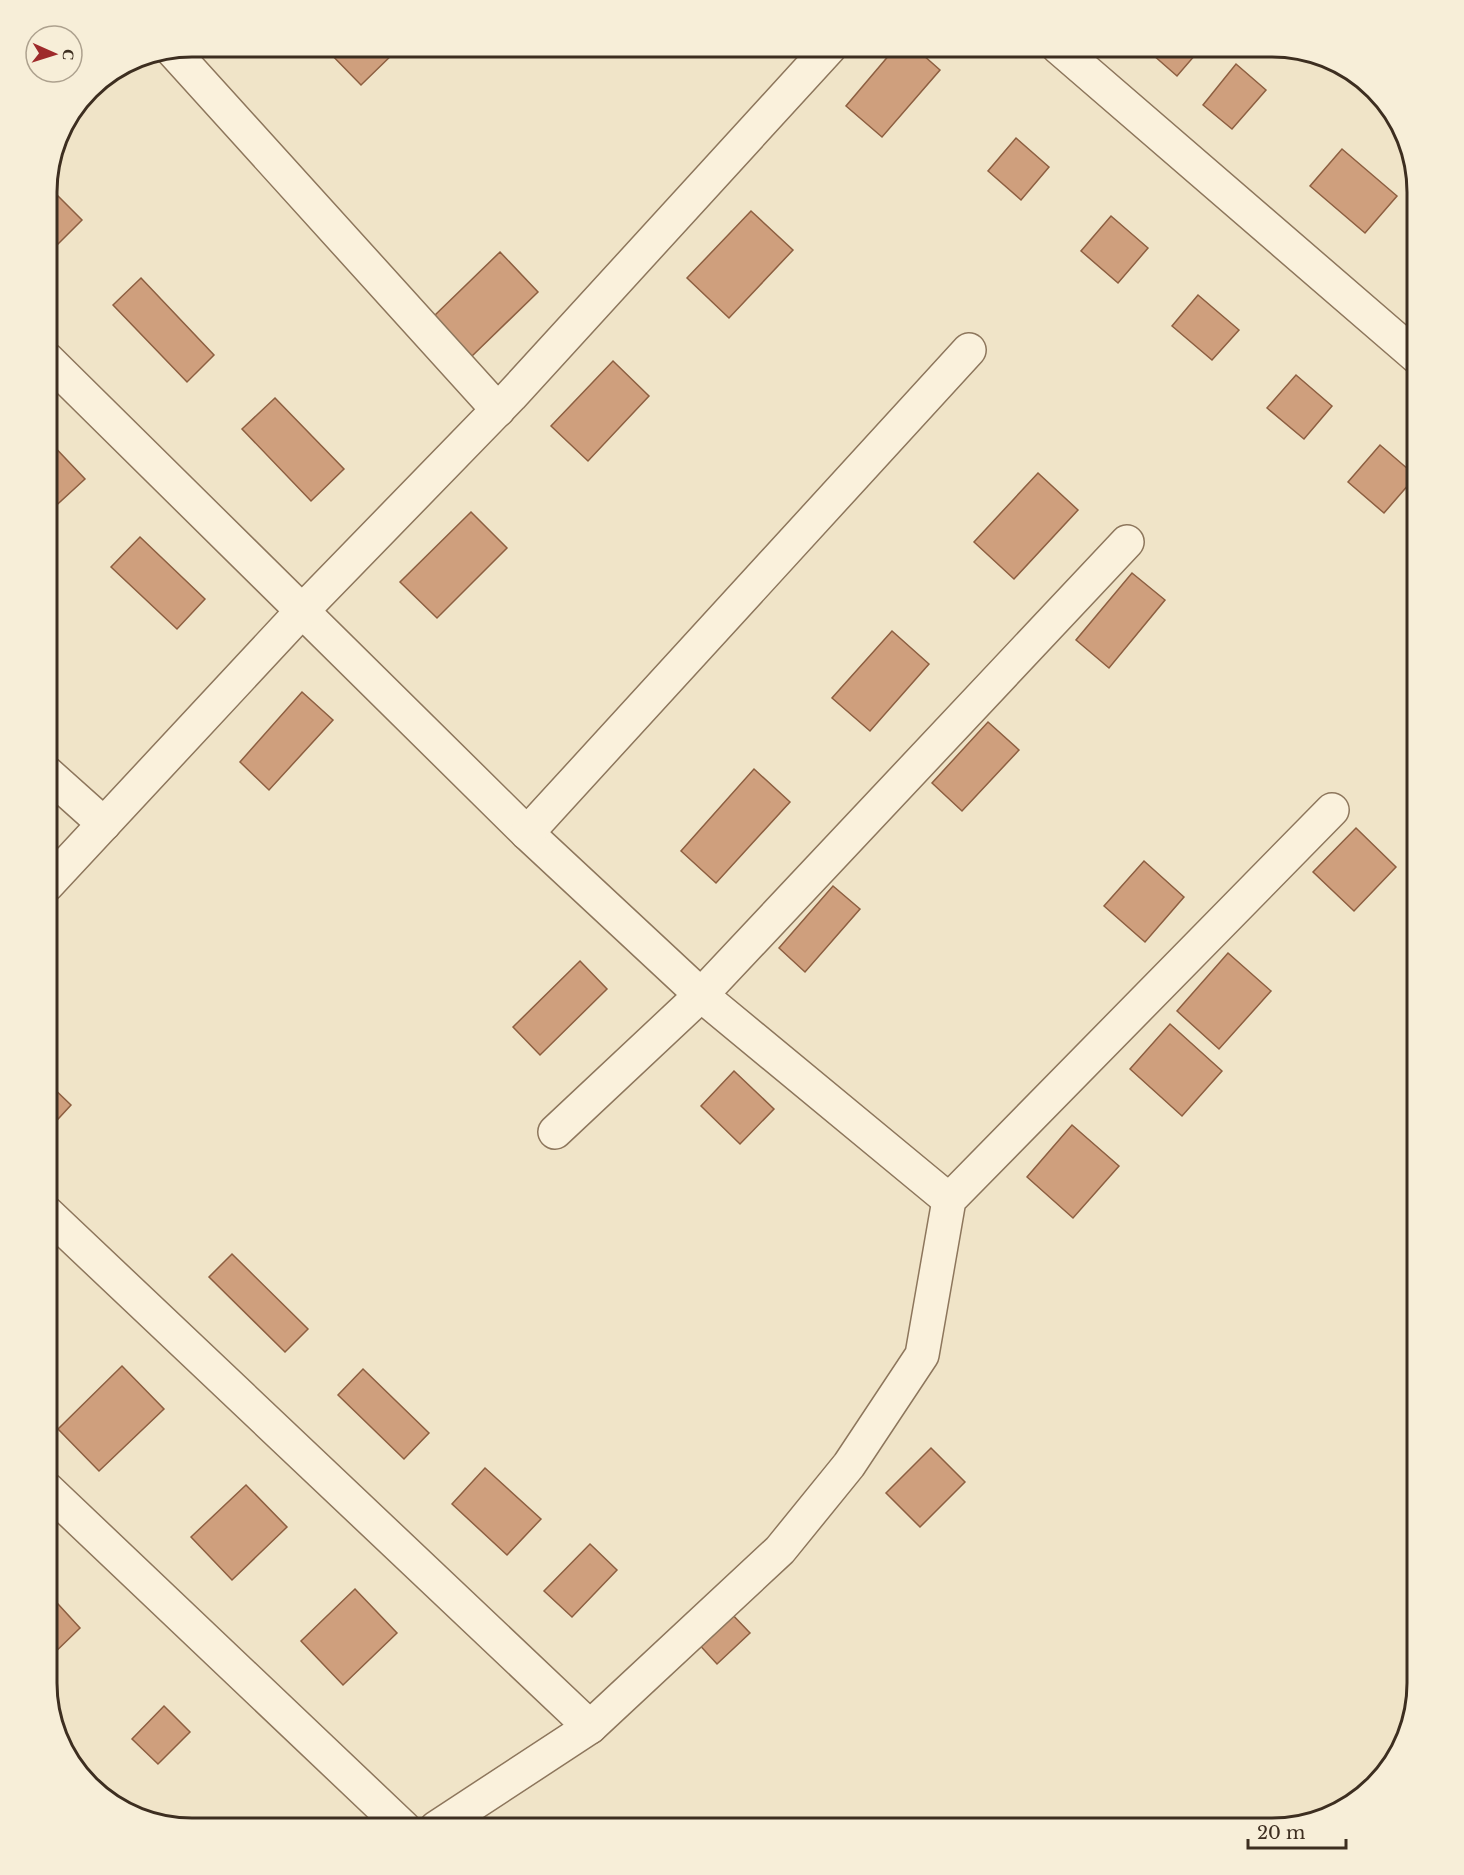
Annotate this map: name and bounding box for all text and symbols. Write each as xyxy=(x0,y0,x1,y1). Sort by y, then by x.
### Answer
north arrow xyxy=(24,24,84,84)
text: С xyxy=(59,48,79,61)
scale bar xyxy=(1248,1812,1346,1850)
text: 20 m xyxy=(1257,1822,1305,1844)

